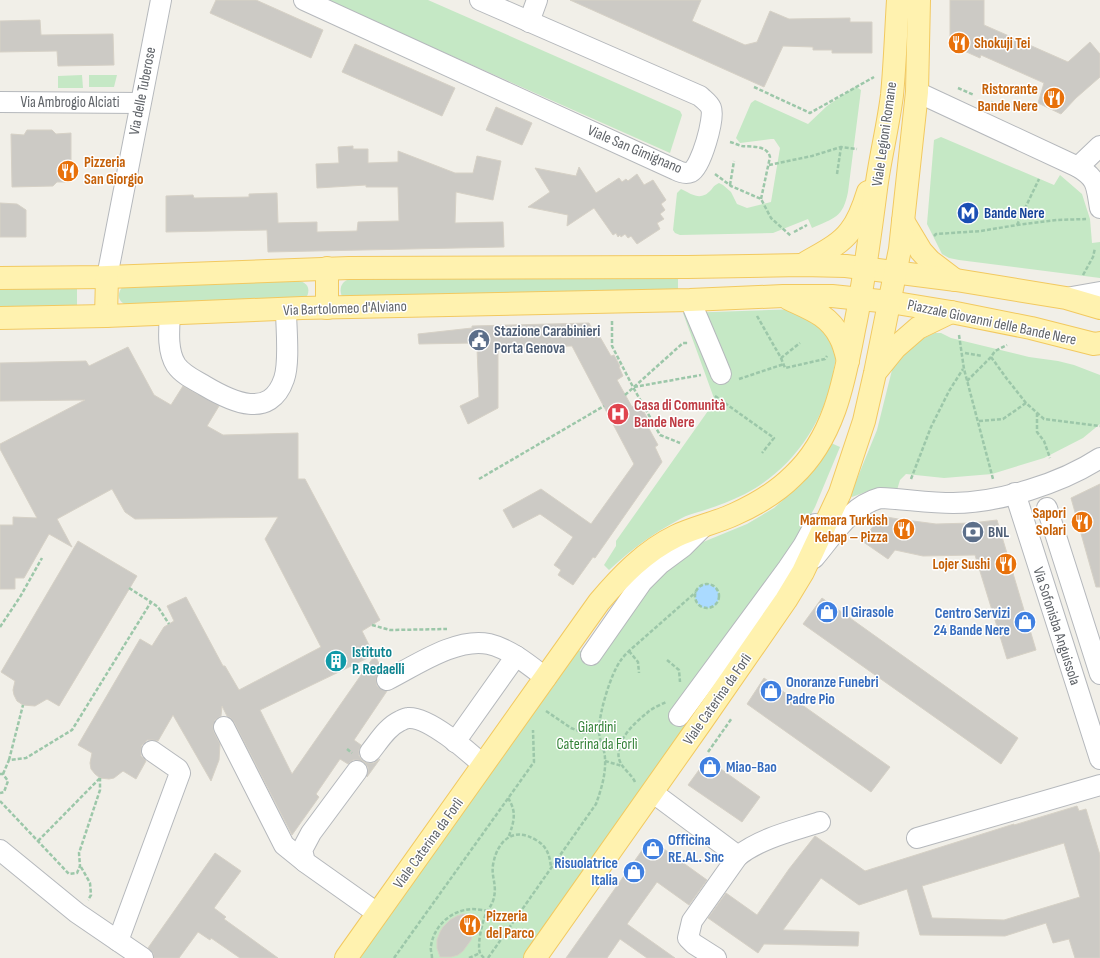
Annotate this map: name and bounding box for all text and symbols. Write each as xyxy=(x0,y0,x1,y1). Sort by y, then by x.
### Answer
restaurant icon: Shokuji Tei xyxy=(946,30,972,56)
place label: Shokuji Tei xyxy=(974,34,1030,53)
street label: Via delle Tuberose xyxy=(125,45,160,137)
place label: Ristorante Bande Nere xyxy=(977,80,1038,116)
street label: Viale Legioni Romane xyxy=(868,81,901,188)
restaurant icon: Ristorante Bande Nere xyxy=(1041,85,1067,111)
street label: Via Ambrogio Alciati xyxy=(20,93,120,112)
street label: Viale San Gimignano xyxy=(585,121,685,178)
place label: Pizzeria San Giorgio xyxy=(84,153,144,189)
restaurant icon: Pizzeria San Giorgio xyxy=(55,158,81,184)
metro station icon: Bande Nere xyxy=(955,200,981,226)
place label: Bande Nere xyxy=(984,204,1045,223)
street label: Piazzale Giovanni delle Bande Nere xyxy=(906,295,1078,350)
street label: Via Bartolomeo d'Alviano xyxy=(283,297,407,320)
place label: Stazione Carabinieri Porta Genova xyxy=(494,322,600,358)
public building icon: Stazione Carabinieri Porta Genova xyxy=(466,327,492,353)
place label: Casa di Comunità Bande Nere xyxy=(634,396,725,432)
hospital icon: Casa di Comunità Bande Nere xyxy=(605,401,631,427)
place label: Sapori Solari xyxy=(1032,504,1066,540)
restaurant icon: Sapori Solari xyxy=(1069,509,1095,535)
place label: Marmara Turkish Kebap – Pizza xyxy=(800,511,888,547)
restaurant icon: Marmara Turkish Kebap – Pizza xyxy=(891,516,917,542)
bank icon: BNL xyxy=(960,519,986,545)
place label: BNL xyxy=(988,523,1009,542)
restaurant icon: Lojer Sushi xyxy=(993,551,1019,577)
place label: Lojer Sushi xyxy=(932,555,990,574)
street label: Via Sofonisba Anguissola xyxy=(1028,565,1085,688)
shop icon: Il Girasole xyxy=(814,599,840,625)
place label: Il Girasole xyxy=(842,603,894,622)
place label: Centro Servizi 24 Bande Nere xyxy=(934,604,1010,640)
shop icon: Centro Servizi 24 Bande Nere xyxy=(1012,609,1038,635)
place label: Istituto P. Redaelli xyxy=(352,643,405,679)
building icon: Istituto P. Redaelli xyxy=(323,648,349,674)
street label: Viale Caterina da Forlì xyxy=(679,650,756,749)
place label: Onoranze Funebri Padre Pio xyxy=(786,673,878,709)
shop icon: Onoranze Funebri Padre Pio xyxy=(758,678,784,704)
park label: Giardini Caterina da Forlì xyxy=(557,718,638,754)
shop icon: Miao-Bao xyxy=(697,754,723,780)
place label: Miao-Bao xyxy=(726,758,777,777)
street label: Viale Caterina da Forlì xyxy=(389,794,468,892)
place label: Officina RE.AL. Snc xyxy=(668,831,724,867)
shop icon: Officina RE.AL. Snc xyxy=(640,836,666,862)
place label: Risuolatrice Italia xyxy=(554,854,618,890)
shop icon: Risuolatrice Italia xyxy=(621,859,647,885)
place label: Pizzeria del Parco xyxy=(486,907,534,943)
restaurant icon: Pizzeria del Parco xyxy=(457,912,483,938)

